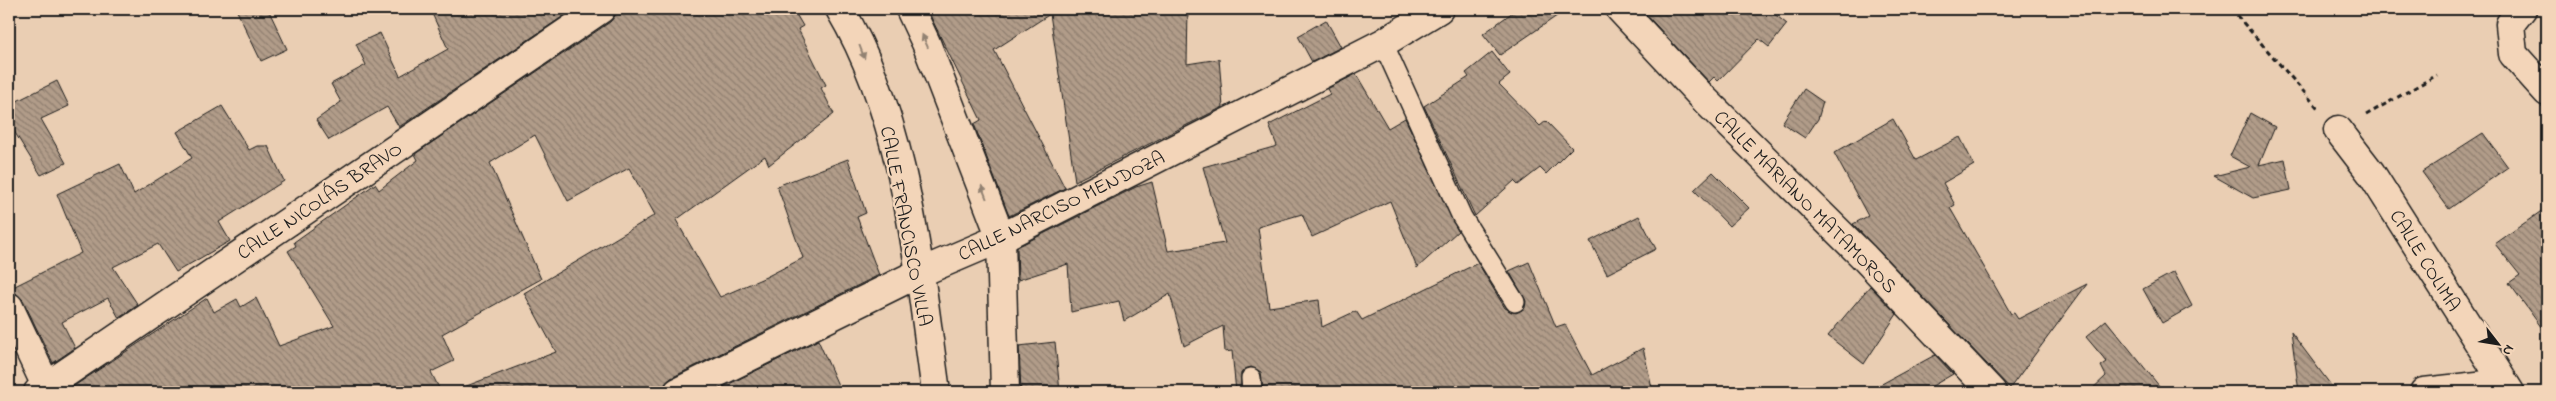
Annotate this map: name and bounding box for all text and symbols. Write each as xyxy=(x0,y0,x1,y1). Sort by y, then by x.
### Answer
one-way arrow xyxy=(920,34,928,48)
one-way arrow xyxy=(858,45,866,60)
street label: CALLE MARIANO MATAMOROS xyxy=(1706,104,1903,301)
street label: CALLE FRANCISCO VILLA xyxy=(871,124,938,329)
street label: CALLE NICOLÁS BRAVO xyxy=(232,136,409,268)
street label: CALLE NARCISO MENDOZA xyxy=(954,144,1171,270)
one-way arrow xyxy=(980,184,988,199)
street label: CALLE COLIMA xyxy=(2381,205,2467,318)
north arrow xyxy=(2474,318,2524,368)
text: N xyxy=(2496,340,2519,359)

